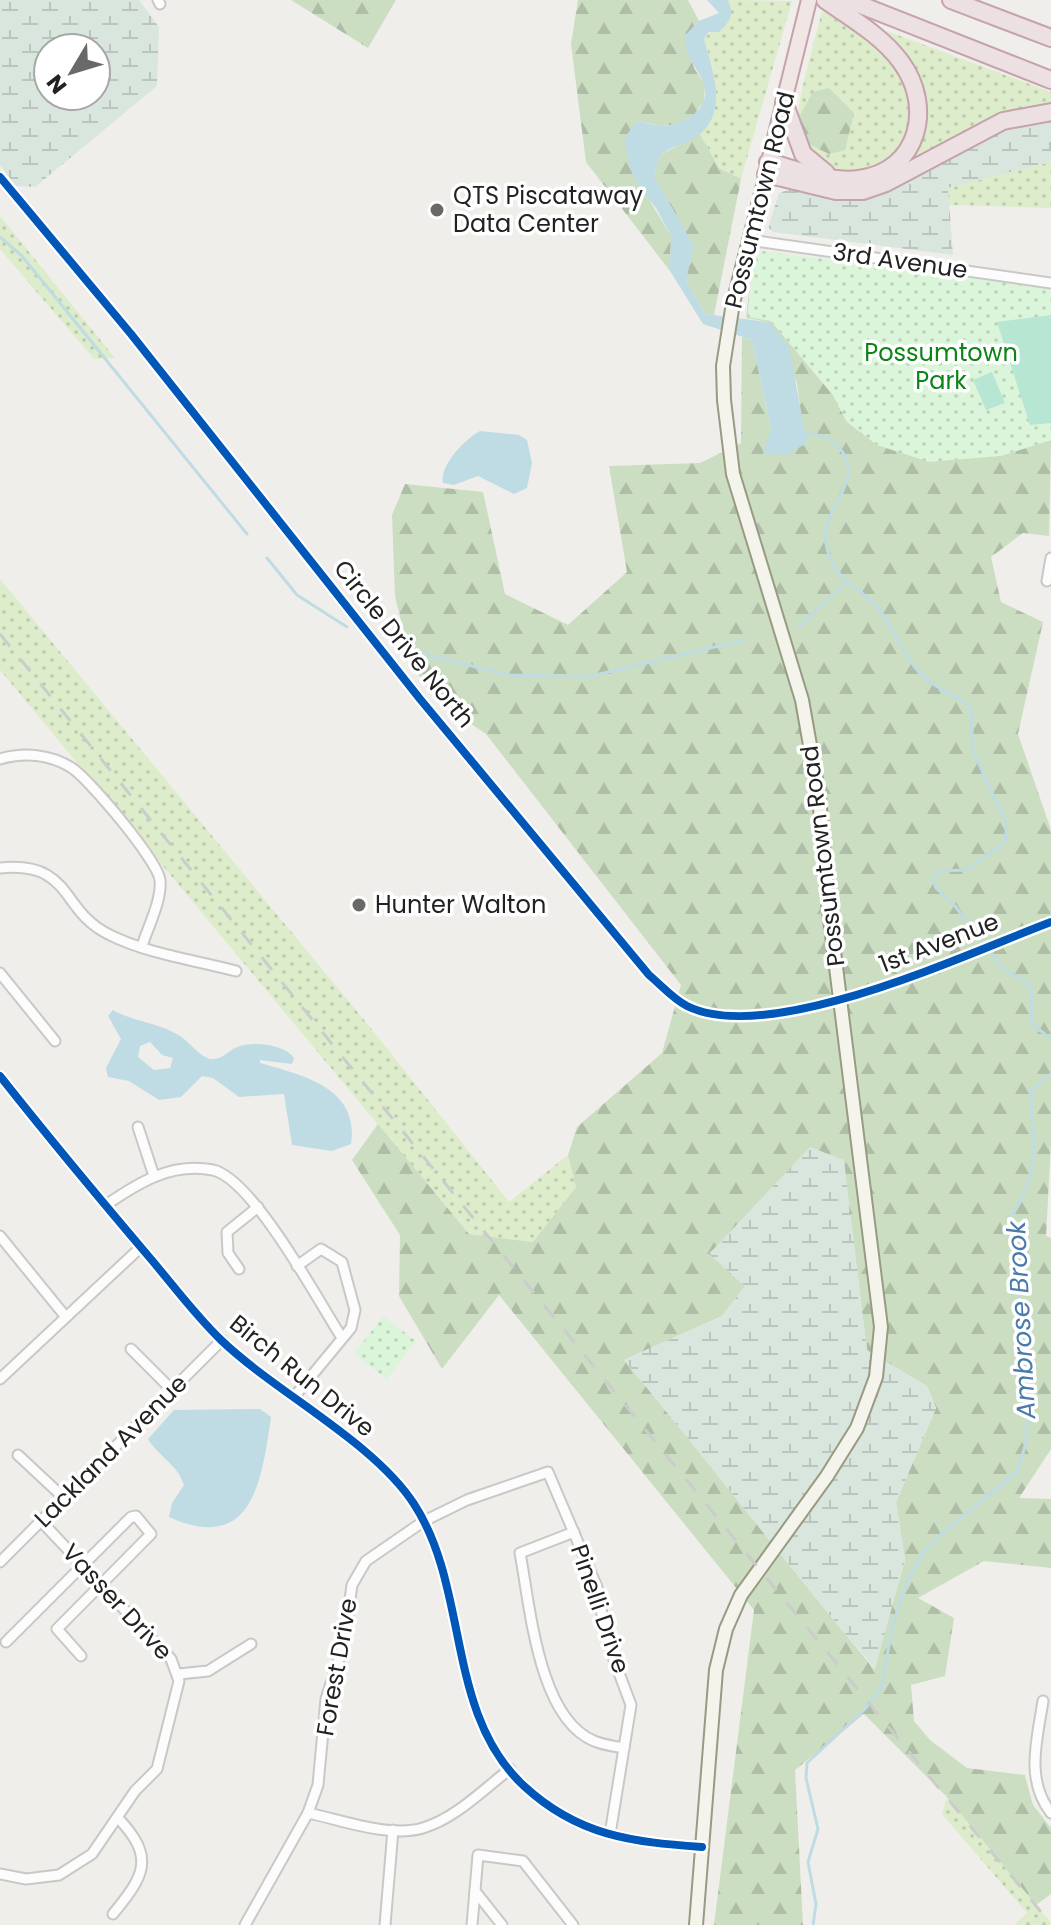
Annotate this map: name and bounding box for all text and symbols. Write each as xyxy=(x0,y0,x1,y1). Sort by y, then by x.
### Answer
north arrow xyxy=(32,32,112,112)
text: N xyxy=(39,68,74,100)
street label: Possumtown Road xyxy=(717,88,802,312)
place label: QTS Piscataway Data Center xyxy=(453,179,643,240)
marker: QTS Piscataway Data Center xyxy=(428,201,446,219)
street label: 3rd Avenue xyxy=(831,235,970,286)
park label: Possumtown Park xyxy=(864,336,1018,397)
street label: Circle Drive North xyxy=(326,553,482,735)
street label: Possumtown Road xyxy=(793,744,852,968)
place label: Hunter Walton xyxy=(375,888,546,921)
marker: Hunter Walton xyxy=(350,896,368,914)
street label: 1st Avenue xyxy=(874,905,1003,980)
water label: Ambrose Brook xyxy=(998,1219,1044,1421)
street label: Birch Run Drive xyxy=(223,1307,382,1444)
street label: Lackland Avenue xyxy=(27,1367,194,1534)
street label: Vasser Drive xyxy=(55,1536,180,1667)
street label: Pinelli Drive xyxy=(563,1540,638,1678)
street label: Forest Drive xyxy=(308,1596,365,1738)

